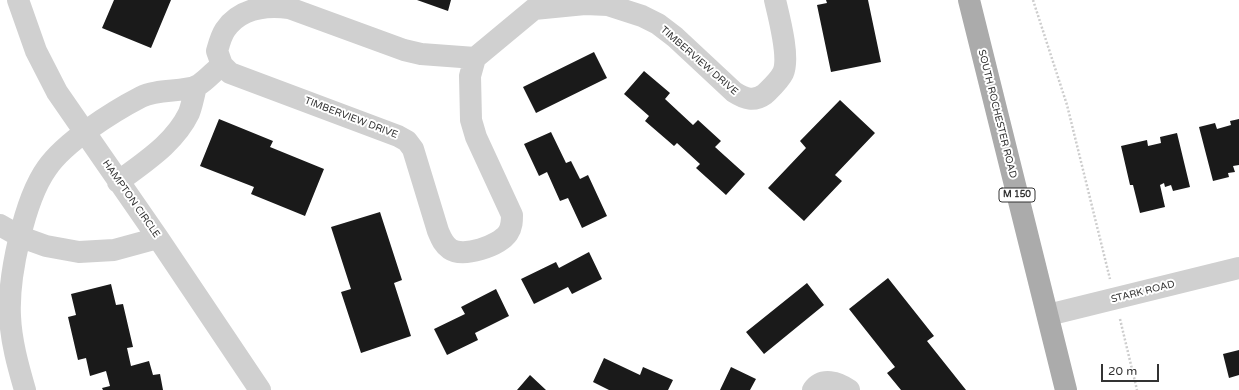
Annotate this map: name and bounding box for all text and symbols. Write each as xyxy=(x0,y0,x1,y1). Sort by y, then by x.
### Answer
street label: TIMBERVIEW DRIVE xyxy=(658,24,740,98)
street label: SOUTH ROCHESTER ROAD xyxy=(975,48,1019,180)
street label: TIMBERVIEW DRIVE xyxy=(303,95,399,141)
street label: HAMPTON CIRCLE xyxy=(100,158,162,240)
road number: M 150 xyxy=(999,188,1035,202)
street label: STARK ROAD xyxy=(1110,278,1176,306)
scale bar xyxy=(1103,356,1161,382)
text: 20 m xyxy=(1108,364,1137,378)

